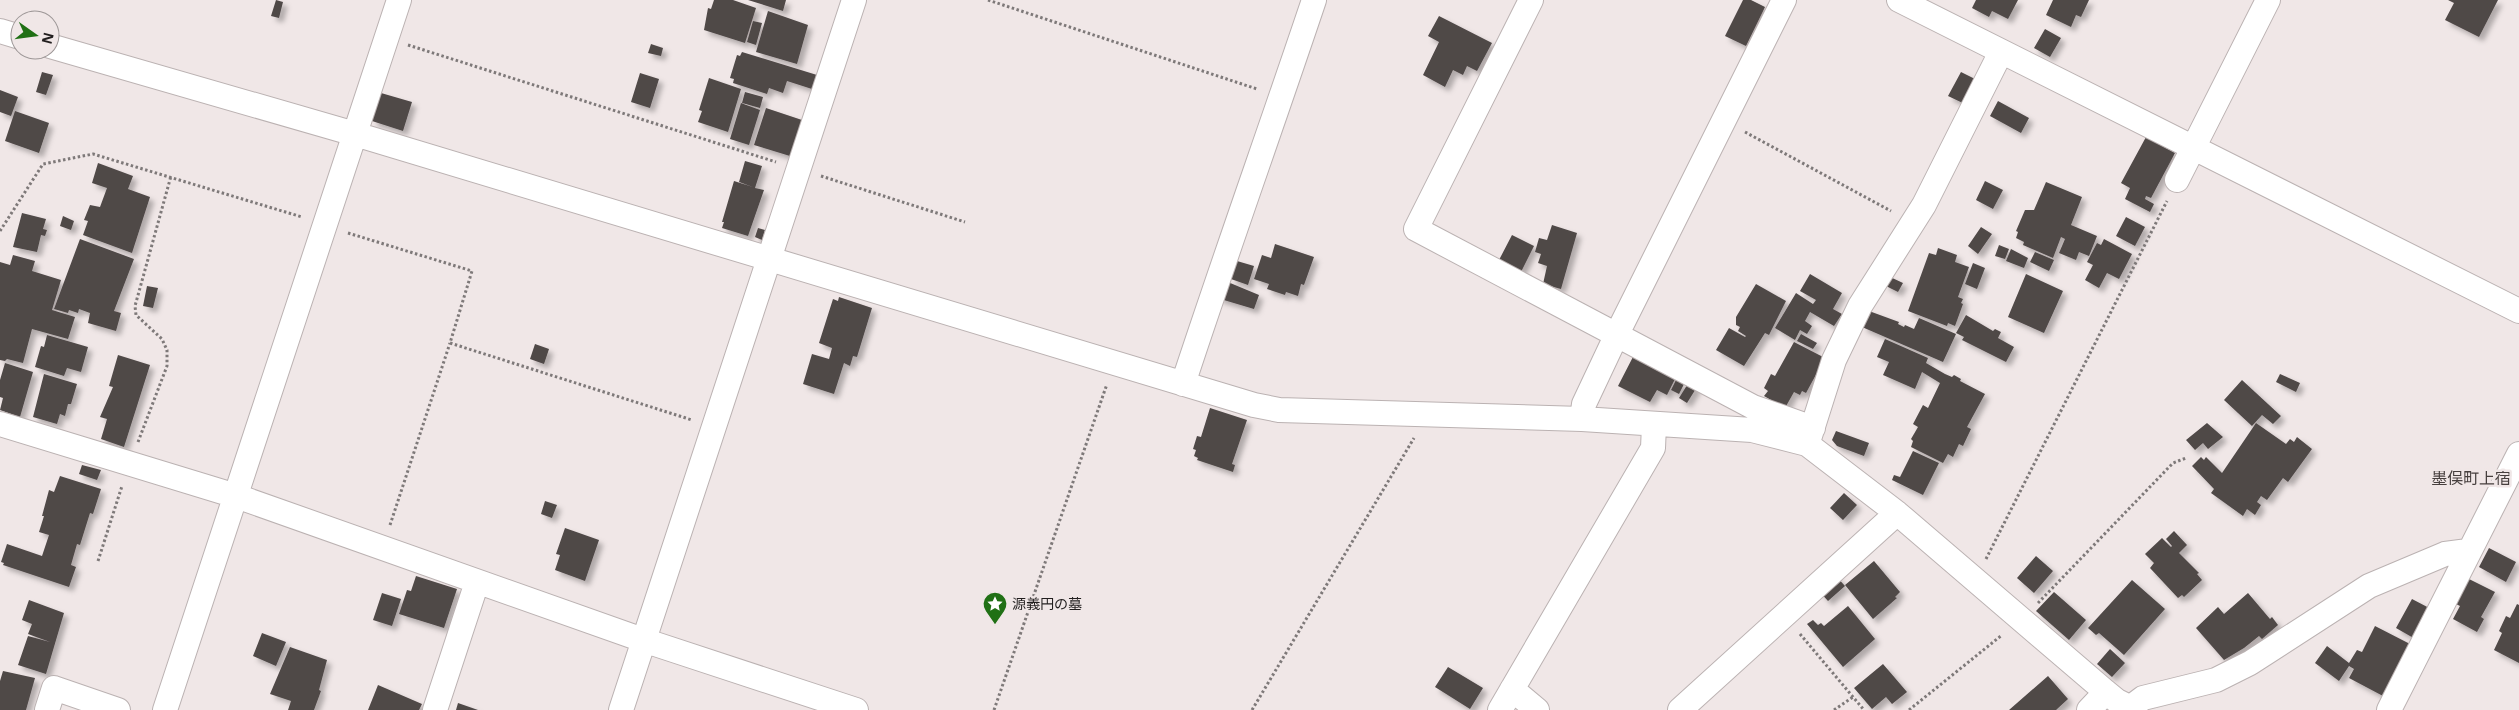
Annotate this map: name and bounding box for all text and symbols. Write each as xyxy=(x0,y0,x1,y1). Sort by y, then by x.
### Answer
north arrow xyxy=(10,10,60,60)
text: N xyxy=(38,30,59,46)
district label: 墨俣町上宿 xyxy=(2431,467,2511,489)
place icon: 源義円の墓 xyxy=(982,591,1008,625)
place label: 源義円の墓 xyxy=(1012,594,1082,613)

